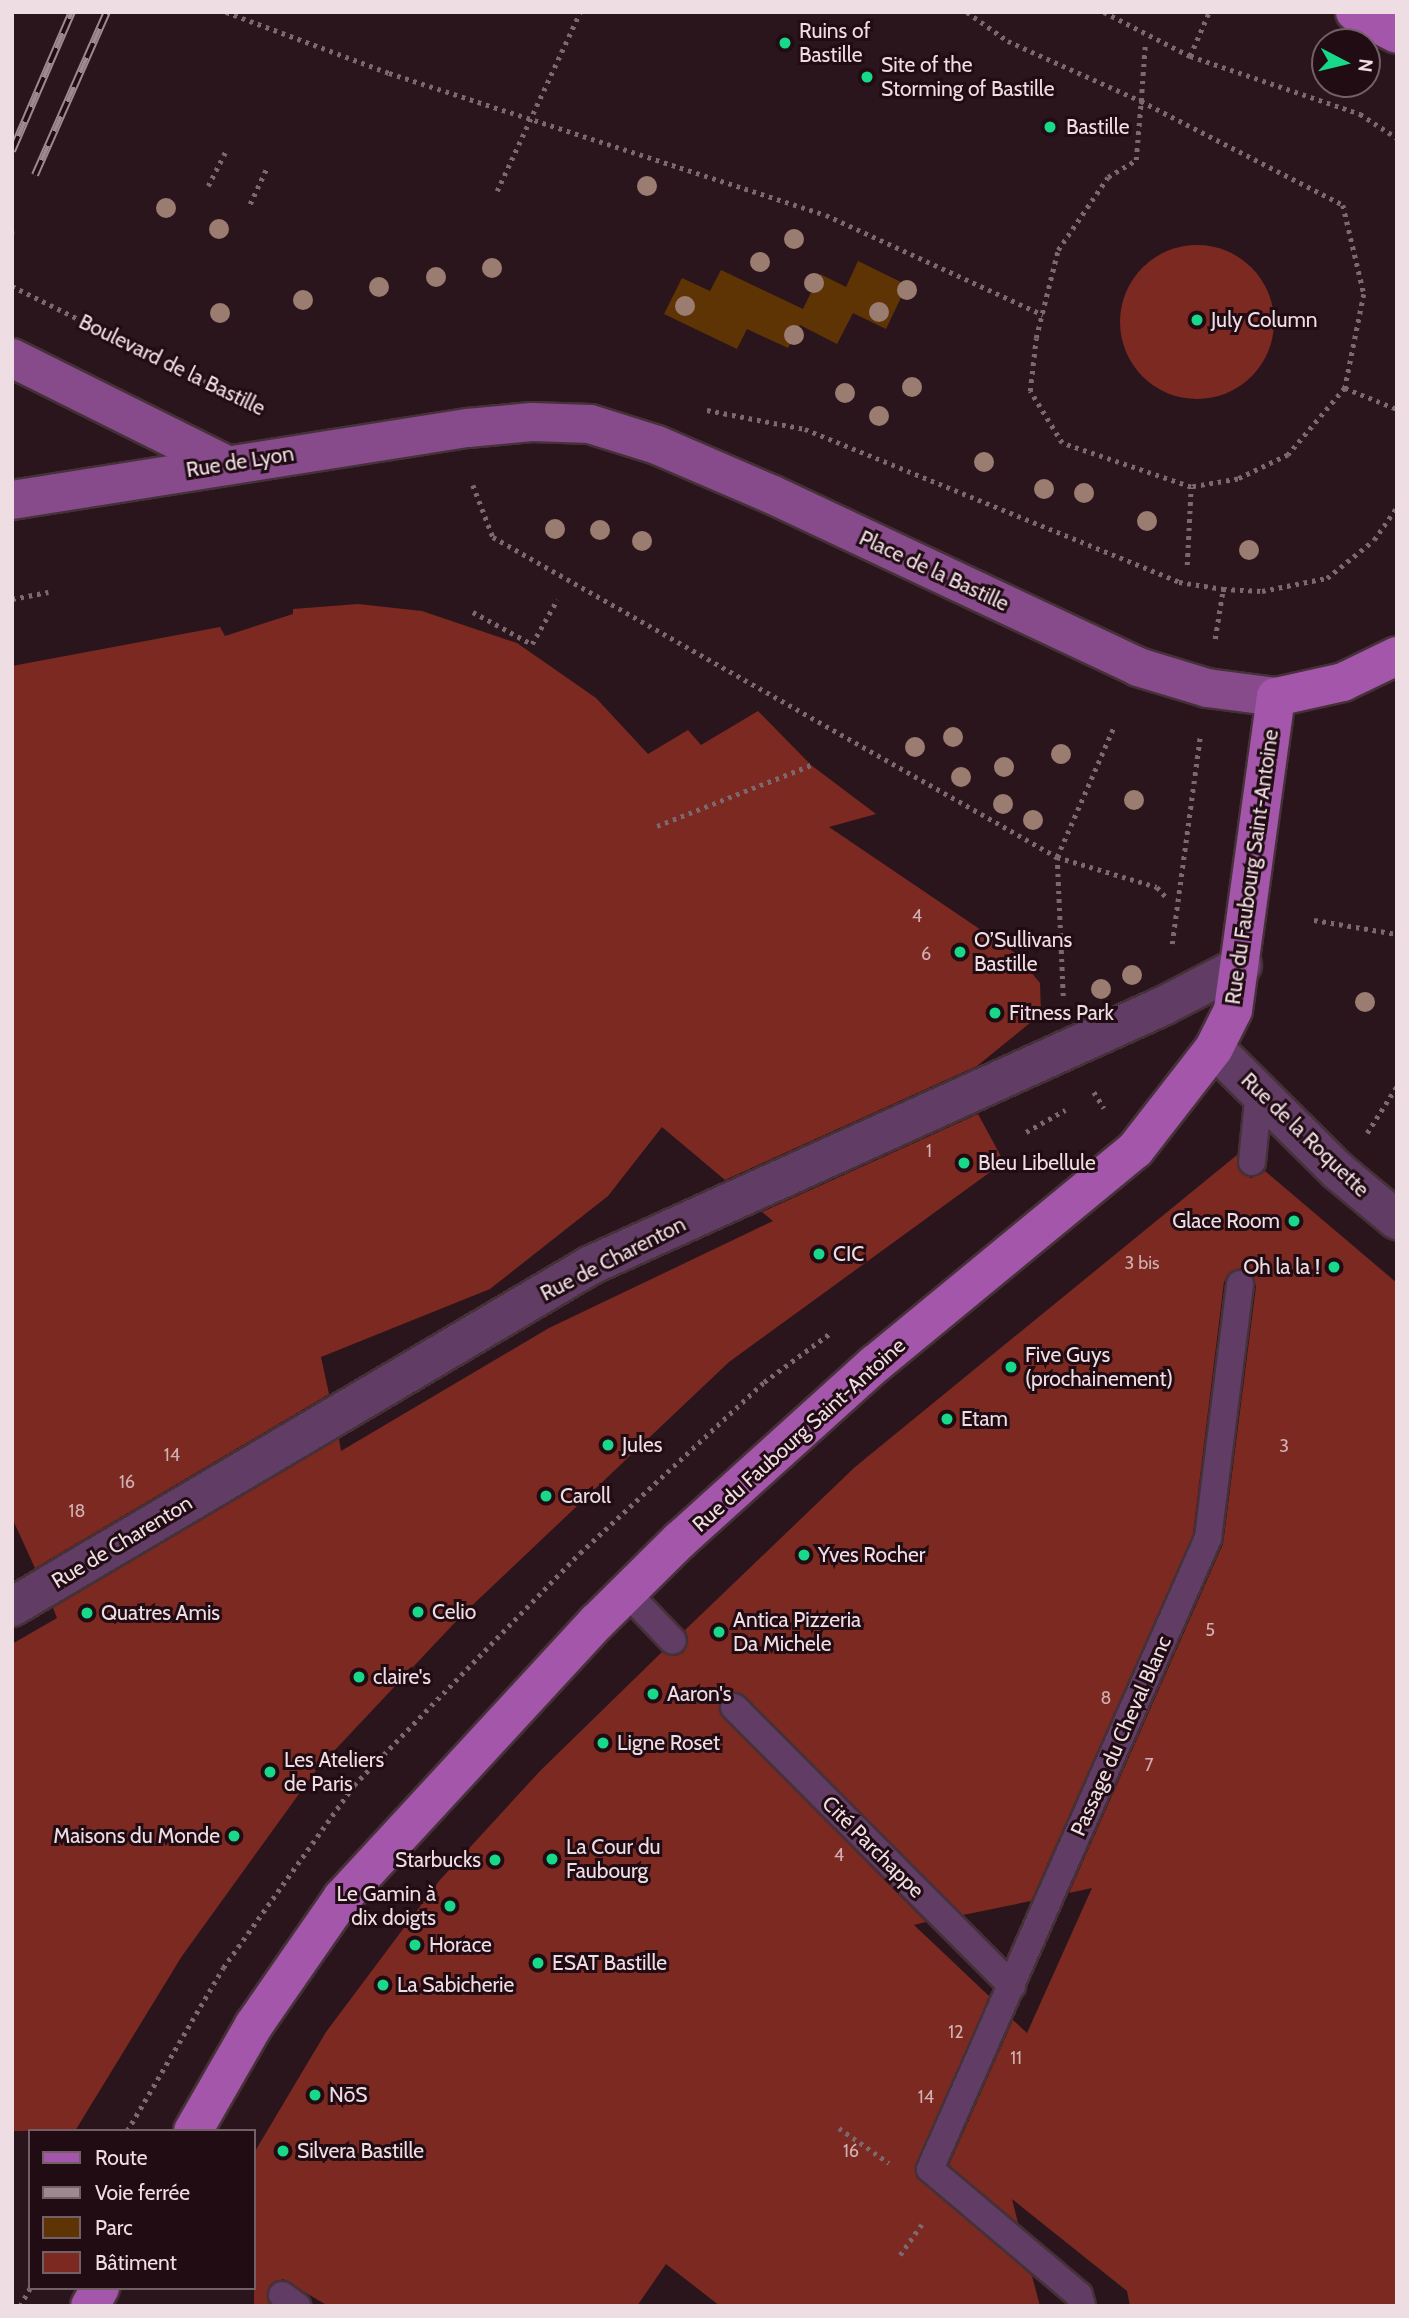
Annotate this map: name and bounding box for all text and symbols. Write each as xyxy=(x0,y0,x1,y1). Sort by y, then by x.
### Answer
place label: Ruins of Bastille xyxy=(799,18,870,68)
north arrow xyxy=(1311,28,1381,98)
marker: Ruins of Bastille xyxy=(777,35,793,51)
place label: Site of the Storming of Bastille xyxy=(881,52,1054,102)
text: N xyxy=(1353,57,1378,73)
marker: Site of the Storming of Bastille xyxy=(859,69,875,85)
place label: Bastille xyxy=(1066,114,1129,140)
marker: Bastille xyxy=(1040,117,1060,137)
place label: July Column xyxy=(1211,307,1318,333)
street label: Boulevard de la Bastille xyxy=(75,309,269,421)
marker: July Column xyxy=(1189,312,1205,328)
street label: Rue de Lyon xyxy=(184,441,296,483)
street label: Place de la Bastille xyxy=(855,525,1013,617)
street label: Rue du Faubourg Saint-Antoine xyxy=(1220,728,1284,1006)
house number: 4 xyxy=(912,905,922,927)
place label: O’Sullivans Bastille xyxy=(974,927,1072,977)
house number: 6 xyxy=(921,943,931,965)
marker: O’Sullivans Bastille xyxy=(952,944,968,960)
place label: Fitness Park xyxy=(1009,1000,1114,1026)
marker: Fitness Park xyxy=(987,1005,1003,1021)
street label: Rue de la Roquette xyxy=(1236,1068,1374,1202)
house number: 1 xyxy=(926,1140,932,1162)
place label: Bleu Libellule xyxy=(978,1150,1096,1176)
marker: Bleu Libellule xyxy=(956,1155,972,1171)
place label: Glace Room xyxy=(1172,1208,1280,1234)
street label: Rue de Charenton xyxy=(536,1212,690,1306)
marker: Glace Room xyxy=(1286,1213,1302,1229)
place label: CIC xyxy=(833,1241,864,1267)
marker: CIC xyxy=(811,1246,827,1262)
house number: 3 bis xyxy=(1124,1252,1160,1274)
place label: Oh la la ! xyxy=(1243,1254,1320,1280)
marker: Oh la la ! xyxy=(1326,1259,1342,1275)
street label: Rue du Faubourg Saint-Antoine xyxy=(687,1333,911,1537)
place label: Five Guys (prochainement) xyxy=(1025,1342,1173,1392)
marker: Five Guys (prochainement) xyxy=(1003,1359,1019,1375)
place label: Etam xyxy=(961,1406,1008,1432)
marker: Etam xyxy=(939,1411,955,1427)
place label: Jules xyxy=(622,1432,662,1458)
house number: 3 xyxy=(1279,1435,1289,1457)
marker: Jules xyxy=(600,1437,616,1453)
house number: 14 xyxy=(164,1444,180,1466)
house number: 16 xyxy=(119,1471,135,1493)
place label: Caroll xyxy=(560,1483,611,1509)
marker: Caroll xyxy=(538,1488,554,1504)
street label: Rue de Charenton xyxy=(47,1490,197,1594)
house number: 18 xyxy=(69,1500,85,1522)
place label: Yves Rocher xyxy=(818,1542,925,1568)
marker: Yves Rocher xyxy=(796,1547,812,1563)
place label: Celio xyxy=(432,1599,476,1625)
place label: Quatres Amis xyxy=(101,1600,220,1626)
marker: Celio xyxy=(410,1604,426,1620)
marker: Quatres Amis xyxy=(79,1605,95,1621)
place label: Antica Pizzeria Da Michele xyxy=(733,1607,861,1657)
house number: 5 xyxy=(1205,1619,1215,1641)
marker: Antica Pizzeria Da Michele xyxy=(711,1624,727,1640)
street label: Passage du Cheval Blanc xyxy=(1066,1632,1176,1840)
place label: claire's xyxy=(373,1664,431,1690)
marker: claire's xyxy=(351,1669,367,1685)
place label: Aaron's xyxy=(667,1681,731,1707)
marker: Aaron's xyxy=(645,1686,661,1702)
house number: 8 xyxy=(1101,1687,1111,1709)
place label: Ligne Roset xyxy=(617,1730,720,1756)
marker: Ligne Roset xyxy=(595,1735,611,1751)
place label: Les Ateliers de Paris xyxy=(284,1747,384,1797)
house number: 7 xyxy=(1144,1754,1154,1776)
marker: Les Ateliers de Paris xyxy=(262,1764,278,1780)
street label: Cité Parchappe xyxy=(817,1791,929,1903)
place label: Maisons du Monde xyxy=(53,1823,220,1849)
marker: Maisons du Monde xyxy=(226,1828,242,1844)
place label: La Cour du Faubourg xyxy=(566,1834,661,1884)
house number: 4 xyxy=(834,1844,844,1866)
place label: Starbucks xyxy=(395,1847,481,1873)
marker: La Cour du Faubourg xyxy=(544,1851,560,1867)
marker: Starbucks xyxy=(487,1852,503,1868)
place label: Le Gamin à dix doigts xyxy=(337,1881,436,1931)
marker: Le Gamin à dix doigts xyxy=(442,1898,458,1914)
place label: Horace xyxy=(429,1932,492,1958)
marker: Horace xyxy=(407,1937,423,1953)
place label: ESAT Bastille xyxy=(552,1950,667,1976)
marker: ESAT Bastille xyxy=(530,1955,546,1971)
place label: La Sabicherie xyxy=(397,1972,514,1998)
marker: La Sabicherie xyxy=(375,1977,391,1993)
house number: 12 xyxy=(948,2021,964,2043)
house number: 11 xyxy=(1010,2047,1022,2069)
place label: NōS xyxy=(329,2082,368,2108)
house number: 14 xyxy=(918,2086,934,2108)
marker: NōS xyxy=(307,2087,323,2103)
legend xyxy=(28,2129,256,2290)
place label: Silvera Bastille xyxy=(297,2138,424,2164)
house number: 16 xyxy=(843,2140,859,2162)
marker: Silvera Bastille xyxy=(275,2143,291,2159)
text: Route xyxy=(95,2145,148,2170)
text: Voie ferrée xyxy=(95,2180,190,2205)
text: Parc xyxy=(95,2215,133,2240)
text: Bâtiment xyxy=(95,2250,177,2275)

